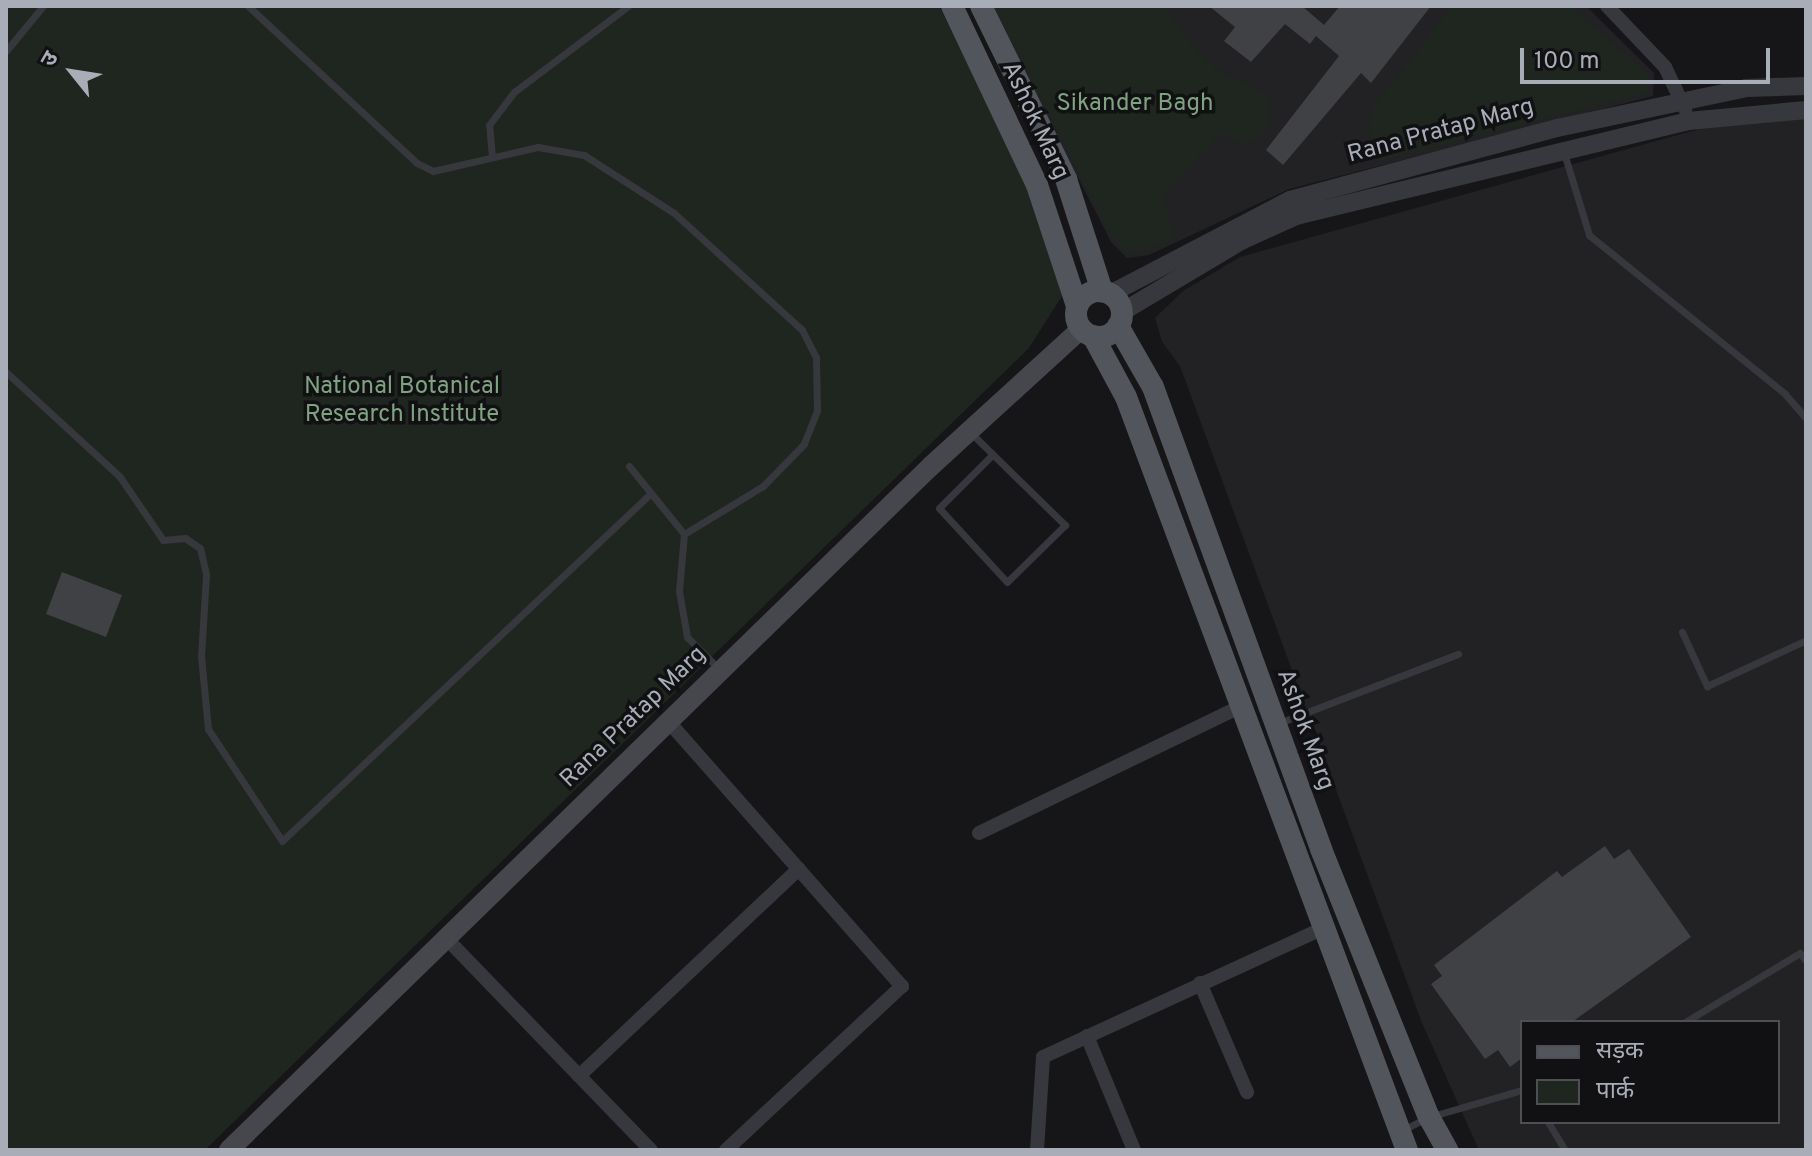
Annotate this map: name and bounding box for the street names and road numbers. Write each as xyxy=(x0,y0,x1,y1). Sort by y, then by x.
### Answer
street label: Ashok Marg xyxy=(994,57,1074,185)
street label: Rana Pratap Marg xyxy=(1345,93,1537,171)
street label: Rana Pratap Marg xyxy=(555,641,713,795)
street label: Ashok Marg xyxy=(1269,665,1339,795)

